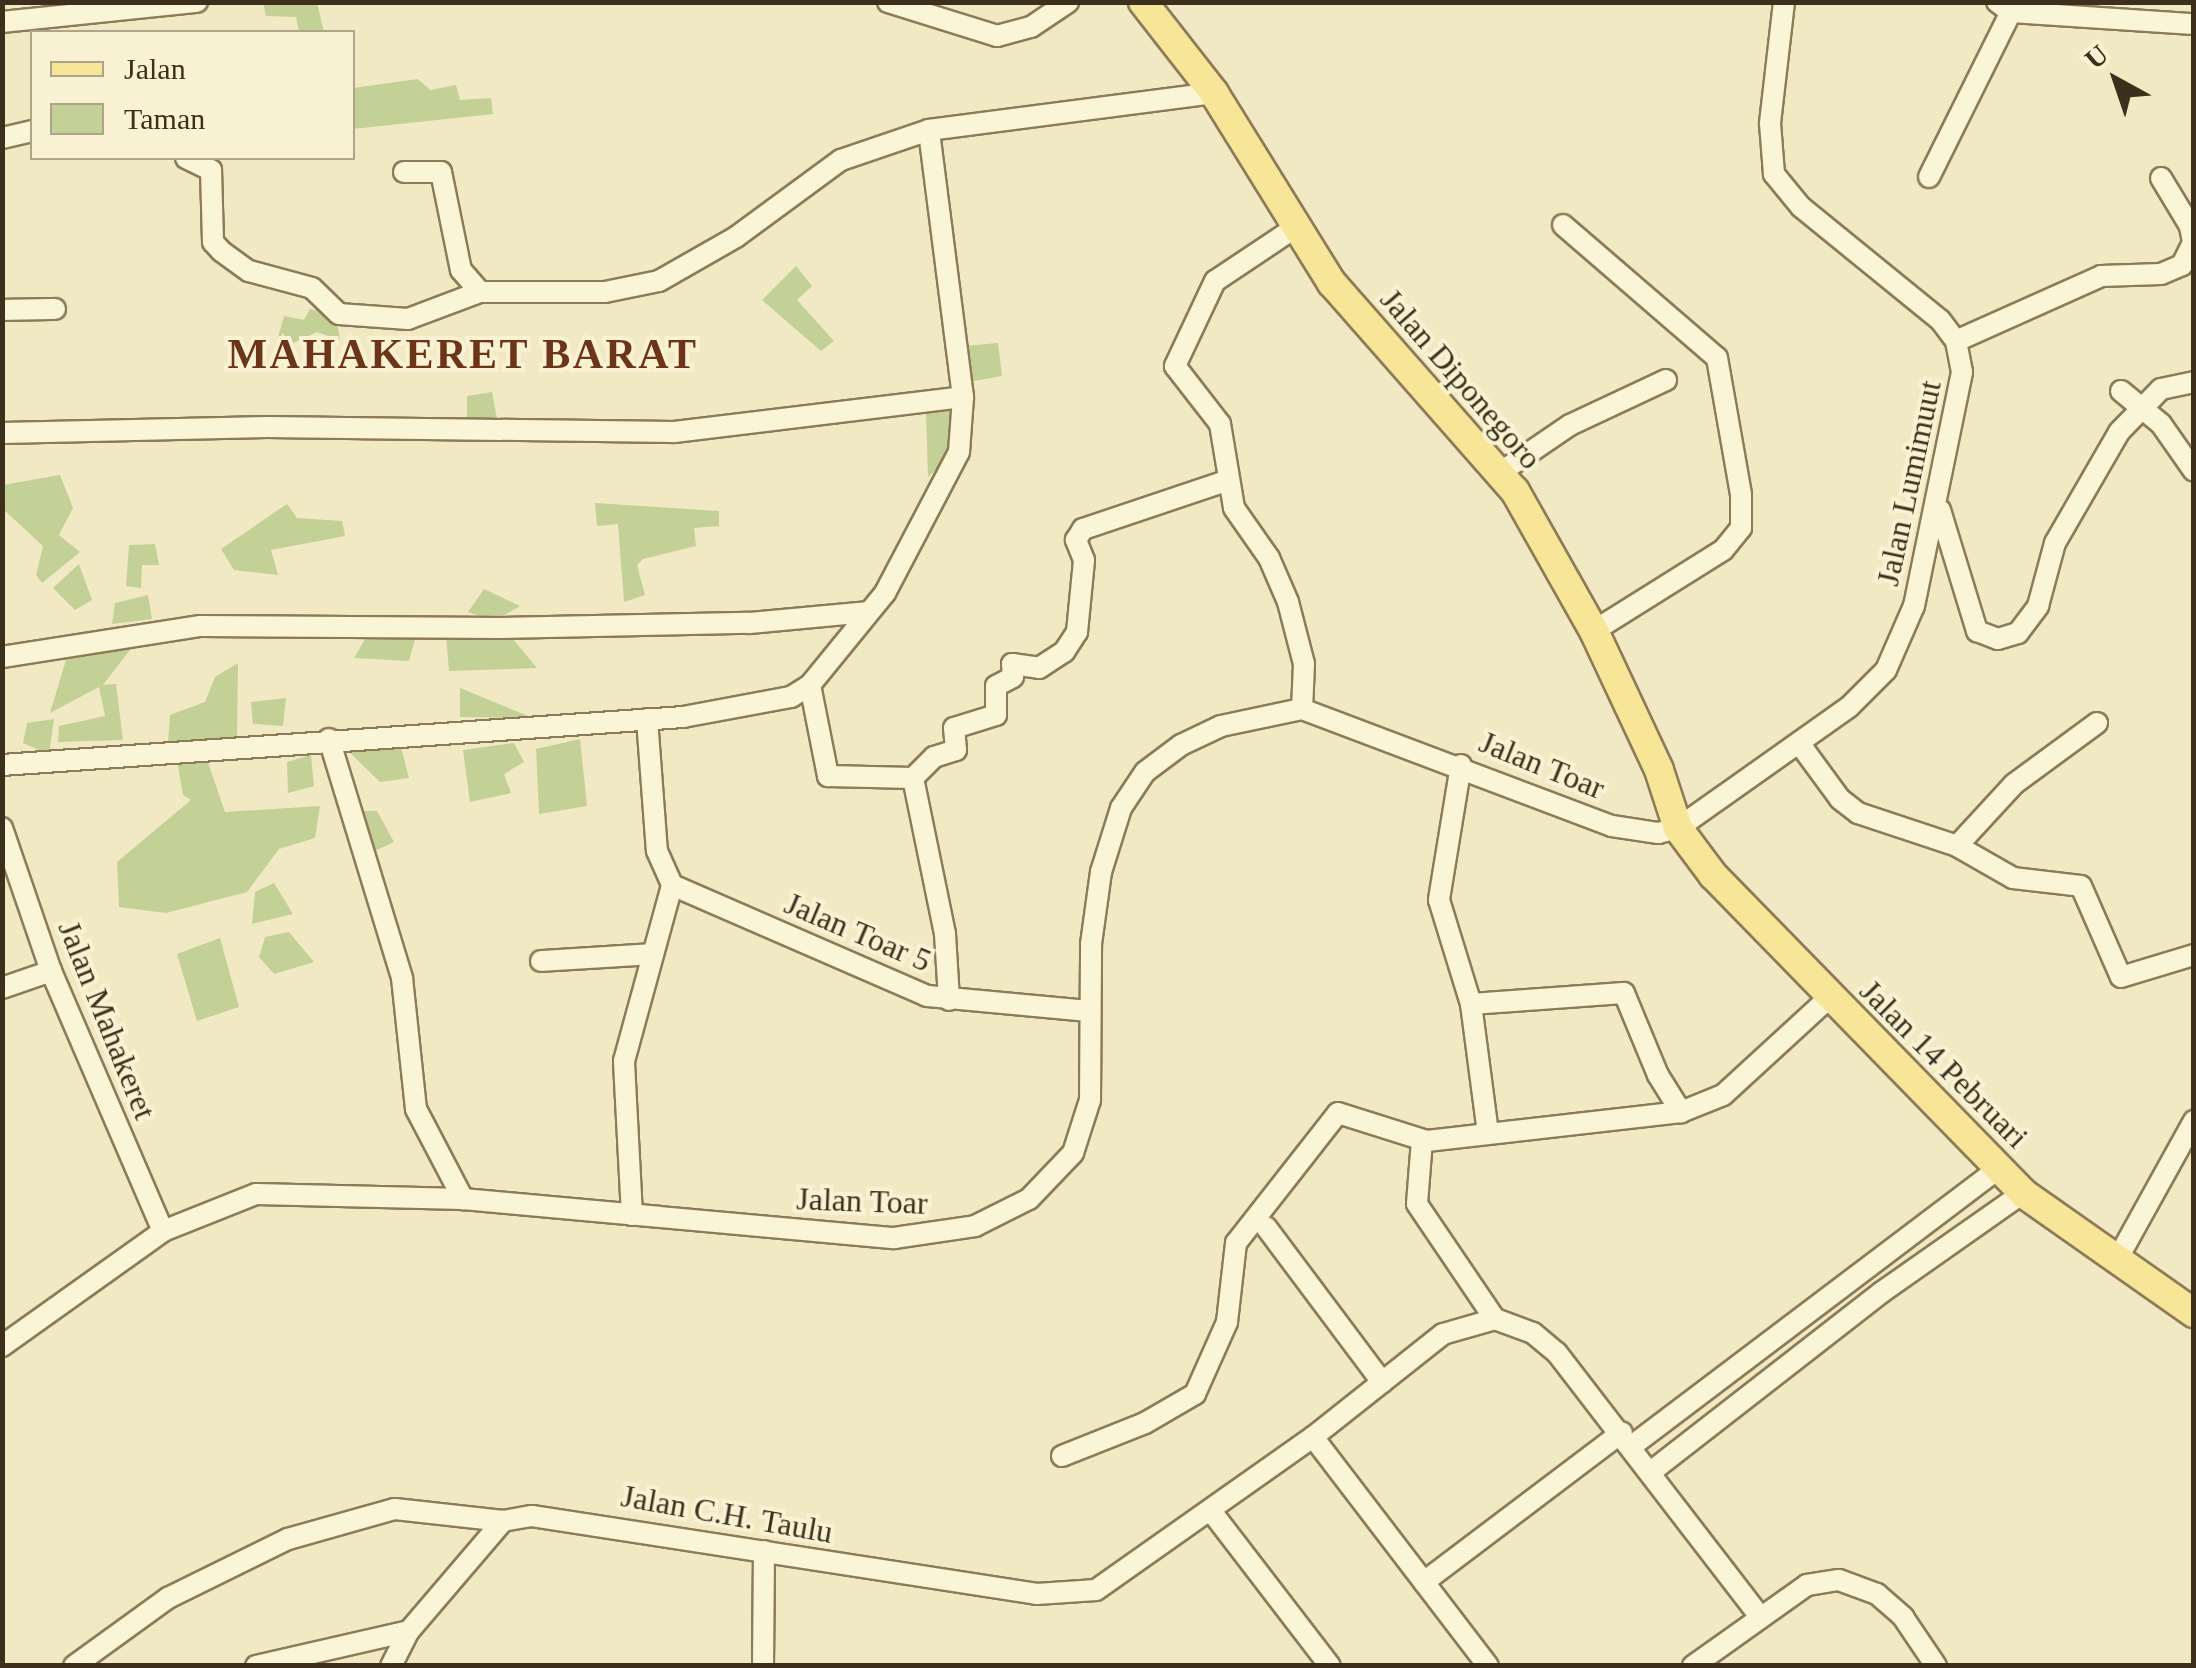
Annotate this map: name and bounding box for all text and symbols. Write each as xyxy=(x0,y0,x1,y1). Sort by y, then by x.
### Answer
legend xyxy=(30,30,355,160)
north arrow xyxy=(2066,30,2166,130)
text: U xyxy=(2079,38,2114,75)
text: Jalan xyxy=(124,52,186,85)
text: Taman xyxy=(124,102,205,135)
street label: Jalan Diponegoro xyxy=(1372,281,1550,477)
district label: MAHAKERET BARAT xyxy=(227,329,699,379)
street label: Jalan Lumimuut xyxy=(1869,377,1949,589)
street label: Jalan Toar xyxy=(1474,722,1610,808)
street label: Jalan Toar 5 xyxy=(779,884,937,980)
street label: Jalan Mahakeret xyxy=(50,915,164,1125)
street label: Jalan 14 Pebruari xyxy=(1852,972,2036,1156)
street label: Jalan Toar xyxy=(795,1180,929,1222)
street label: Jalan C.H. Taulu xyxy=(618,1476,836,1552)

